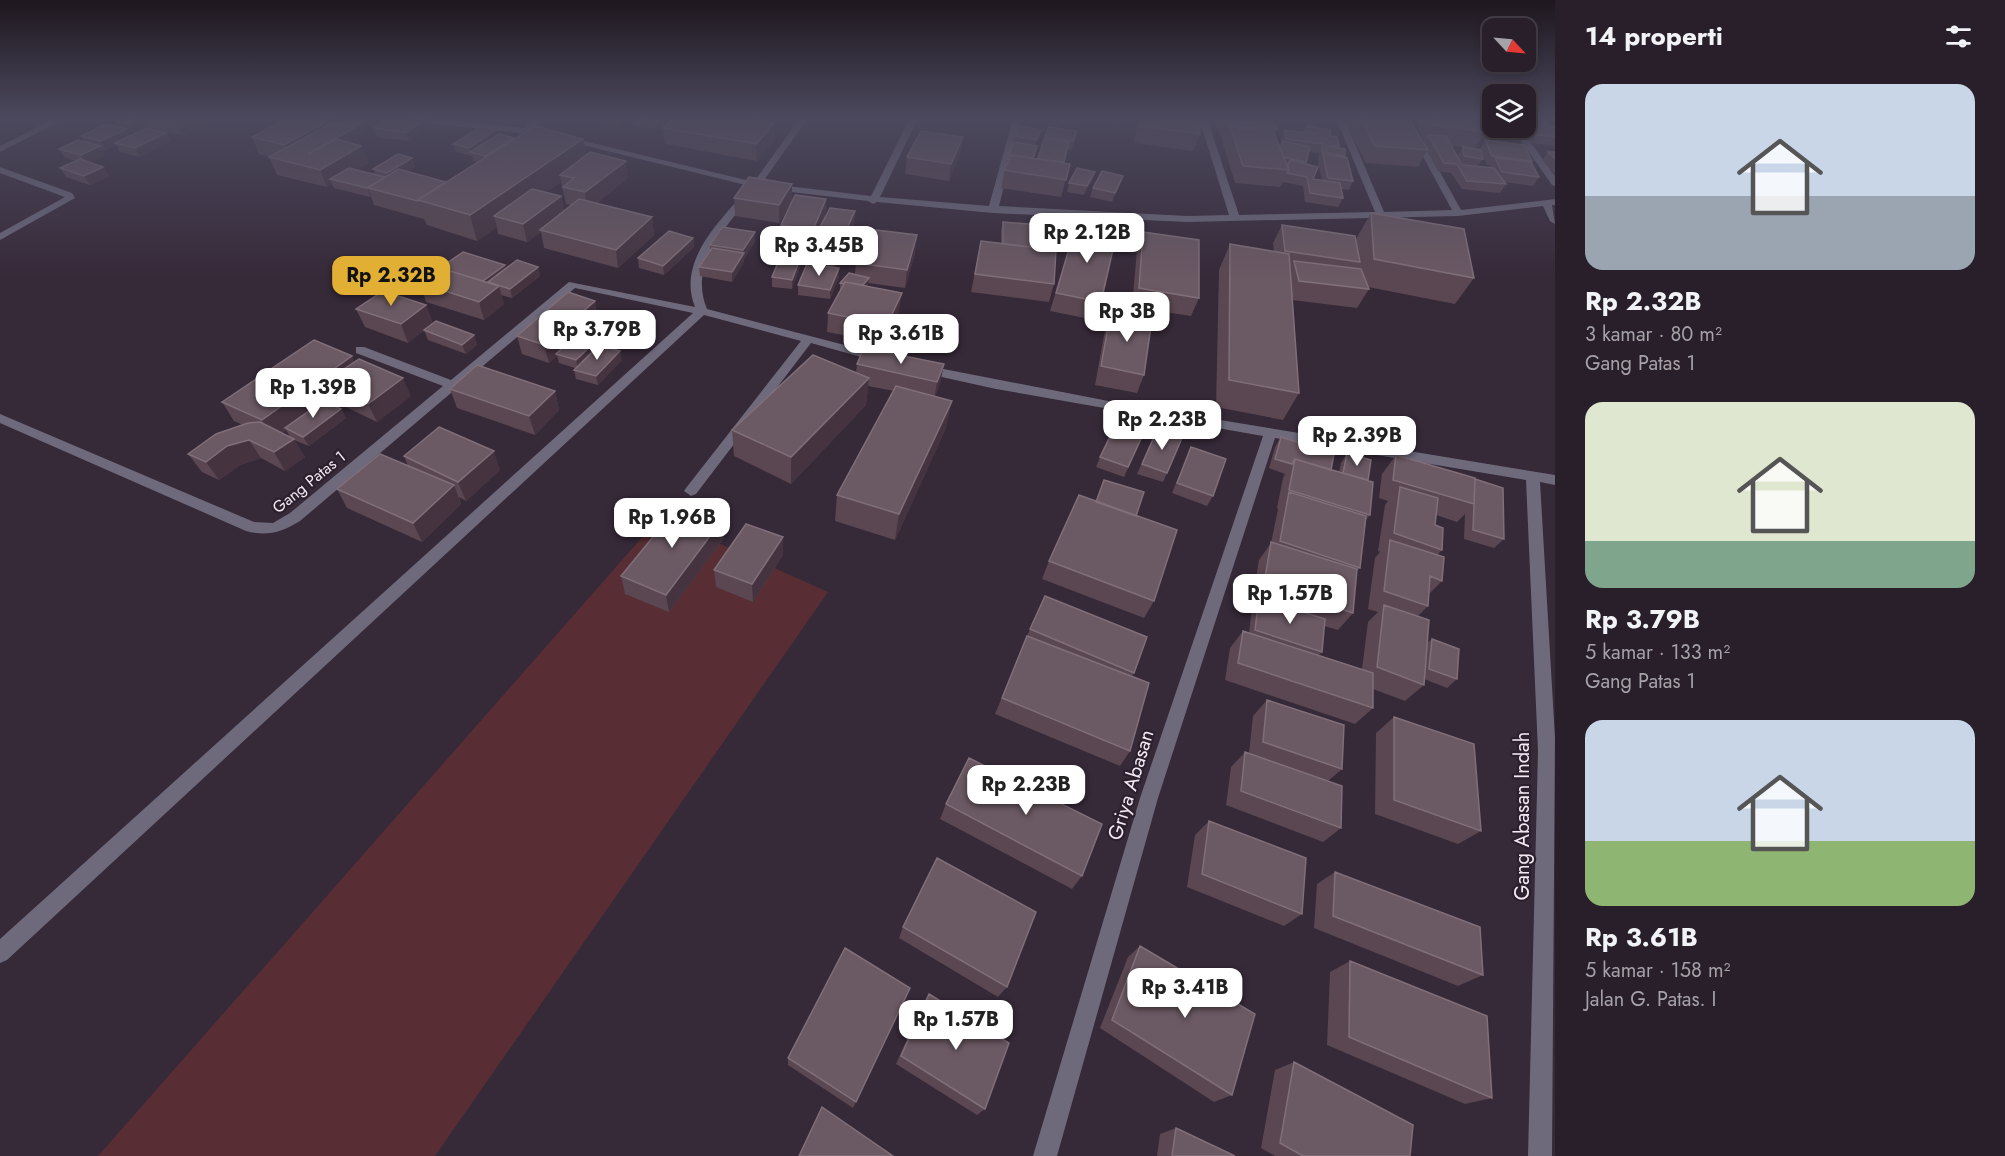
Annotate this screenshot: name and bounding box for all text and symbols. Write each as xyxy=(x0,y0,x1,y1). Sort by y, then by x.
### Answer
text: 14 properti xyxy=(1585,17,1723,55)
north arrow xyxy=(1482,18,1536,72)
map controls xyxy=(1482,18,1536,138)
icon: filters xyxy=(1942,20,1975,53)
button: layers xyxy=(1482,84,1536,138)
icon: home xyxy=(1726,123,1834,231)
pin: Rp 2.12B xyxy=(1025,213,1149,264)
text: Rp 2.12B xyxy=(1043,218,1131,247)
pin: Rp 3.45B xyxy=(757,226,881,277)
text: Rp 3.45B xyxy=(774,231,864,260)
pin: Rp 2.32B xyxy=(329,256,453,307)
text: Rp 2.32B xyxy=(346,261,436,290)
text: Rp 2.32B xyxy=(1585,282,1702,320)
pin: Rp 3B xyxy=(1085,292,1169,343)
text: Rp 3B xyxy=(1099,297,1155,326)
pin: Rp 3.79B xyxy=(535,310,659,361)
pin: Rp 3.61B xyxy=(839,314,963,365)
text: Rp 3.79B xyxy=(553,315,641,344)
text: Rp 3.61B xyxy=(858,319,944,348)
text: 3 kamar · 80 m² xyxy=(1585,320,1722,349)
text: Gang Patas 1 xyxy=(1585,349,1695,378)
pin: Rp 1.39B xyxy=(251,368,375,419)
text: Rp 1.39B xyxy=(270,373,356,402)
pin: Rp 2.23B xyxy=(1100,400,1224,451)
text: Rp 2.23B xyxy=(1117,405,1207,434)
pin: Rp 2.39B xyxy=(1295,416,1419,467)
text: Rp 2.39B xyxy=(1312,421,1402,450)
icon: home xyxy=(1726,441,1834,549)
street label: Gang Patas 1 xyxy=(267,445,351,519)
pin: Rp 1.96B xyxy=(610,498,734,549)
text: Rp 1.96B xyxy=(628,503,716,532)
pin: Rp 1.57B xyxy=(1228,574,1352,625)
text: Rp 1.57B xyxy=(1247,579,1333,608)
text: Rp 3.79B xyxy=(1585,600,1700,638)
text: 5 kamar · 133 m² xyxy=(1585,638,1730,667)
text: Gang Patas 1 xyxy=(1585,667,1695,696)
street label: Griya Abasan xyxy=(1100,726,1162,844)
street label: Gang Abasan Indah xyxy=(1508,732,1537,900)
icon: home xyxy=(1726,759,1834,867)
pin: Rp 2.23B xyxy=(964,765,1088,816)
text: Rp 2.23B xyxy=(981,770,1071,799)
text: Rp 3.61B xyxy=(1585,918,1698,956)
text: 5 kamar · 158 m² xyxy=(1585,956,1731,985)
pin: Rp 3.41B xyxy=(1123,968,1247,1019)
text: Rp 3.41B xyxy=(1141,973,1229,1002)
text: Jalan G. Patas. I xyxy=(1585,985,1716,1014)
pin: Rp 1.57B xyxy=(894,1000,1018,1051)
text: Rp 1.57B xyxy=(913,1005,999,1034)

